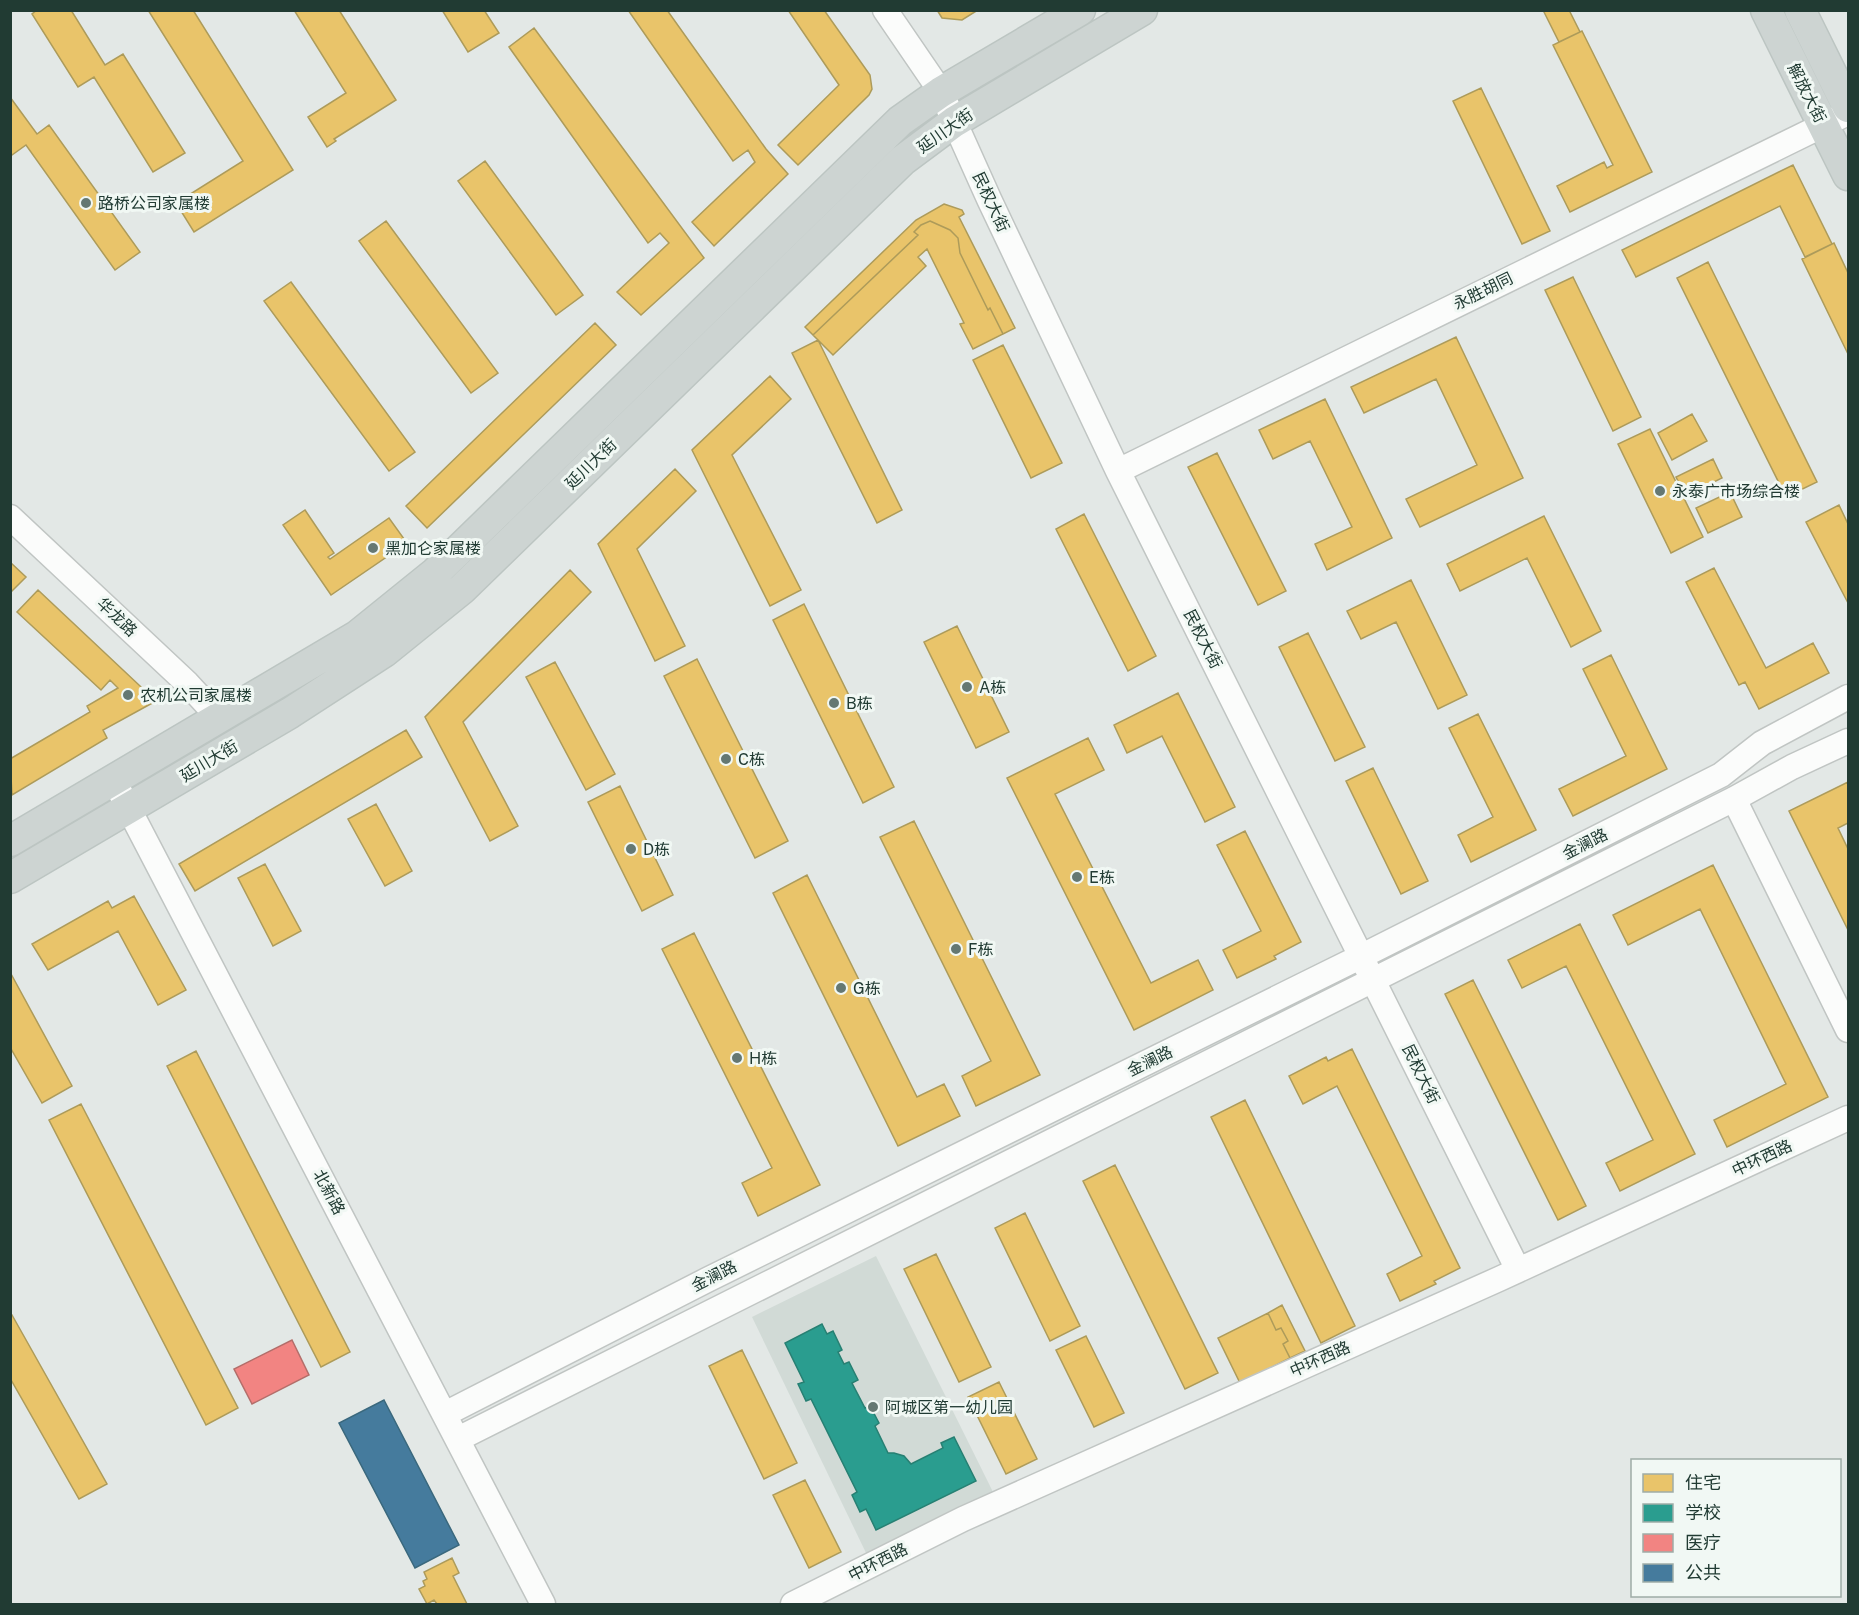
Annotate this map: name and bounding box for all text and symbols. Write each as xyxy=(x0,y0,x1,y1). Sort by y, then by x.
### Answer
street label: 解放大街 xyxy=(1784,60,1830,126)
street label: 延川大街 xyxy=(913,105,977,157)
street label: 民权大街 xyxy=(969,169,1013,235)
place label: 路桥公司家属楼 xyxy=(98,194,210,213)
marker: 路桥公司家属楼 xyxy=(79,196,93,210)
street label: 永胜胡同 xyxy=(1450,268,1516,314)
street label: 延川大街 xyxy=(561,435,621,493)
place label: 永泰广市场综合楼 xyxy=(1672,482,1800,501)
marker: 永泰广市场综合楼 xyxy=(1653,484,1667,498)
place label: 黑加仑家属楼 xyxy=(385,539,481,558)
marker: 黑加仑家属楼 xyxy=(366,541,380,555)
street label: 华龙路 xyxy=(93,594,141,640)
street label: 民权大街 xyxy=(1180,606,1226,672)
place label: A栋 xyxy=(979,678,1006,697)
marker: A栋 xyxy=(960,680,974,694)
place label: 农机公司家属楼 xyxy=(140,686,252,705)
marker: 农机公司家属楼 xyxy=(121,688,135,702)
place label: B栋 xyxy=(846,694,873,713)
marker: B栋 xyxy=(827,696,841,710)
street label: 延川大街 xyxy=(177,736,241,786)
place label: C栋 xyxy=(738,750,765,769)
marker: C栋 xyxy=(719,752,733,766)
street label: 金澜路 xyxy=(1559,825,1611,863)
place label: D栋 xyxy=(643,840,670,859)
marker: D栋 xyxy=(624,842,638,856)
place label: E栋 xyxy=(1089,868,1115,887)
marker: E栋 xyxy=(1070,870,1084,884)
place label: F栋 xyxy=(968,940,994,959)
marker: F栋 xyxy=(949,942,963,956)
place label: G栋 xyxy=(853,979,881,998)
marker: G栋 xyxy=(834,981,848,995)
street label: 民权大街 xyxy=(1398,1041,1444,1107)
street label: 金澜路 xyxy=(1124,1042,1176,1080)
place label: H栋 xyxy=(749,1049,777,1068)
marker: H栋 xyxy=(730,1051,744,1065)
street label: 中环西路 xyxy=(1729,1136,1795,1180)
street label: 北新路 xyxy=(309,1166,349,1218)
street label: 金澜路 xyxy=(688,1257,740,1295)
street label: 中环西路 xyxy=(1287,1337,1353,1381)
place label: 阿城区第一幼儿园 xyxy=(885,1398,1013,1417)
marker: 阿城区第一幼儿园 xyxy=(866,1400,880,1414)
legend xyxy=(1631,1459,1841,1597)
text: 住宅 xyxy=(1685,1472,1721,1493)
text: 学校 xyxy=(1685,1502,1721,1523)
text: 医疗 xyxy=(1685,1532,1721,1553)
street label: 中环西路 xyxy=(845,1539,911,1585)
text: 公共 xyxy=(1685,1562,1721,1583)

